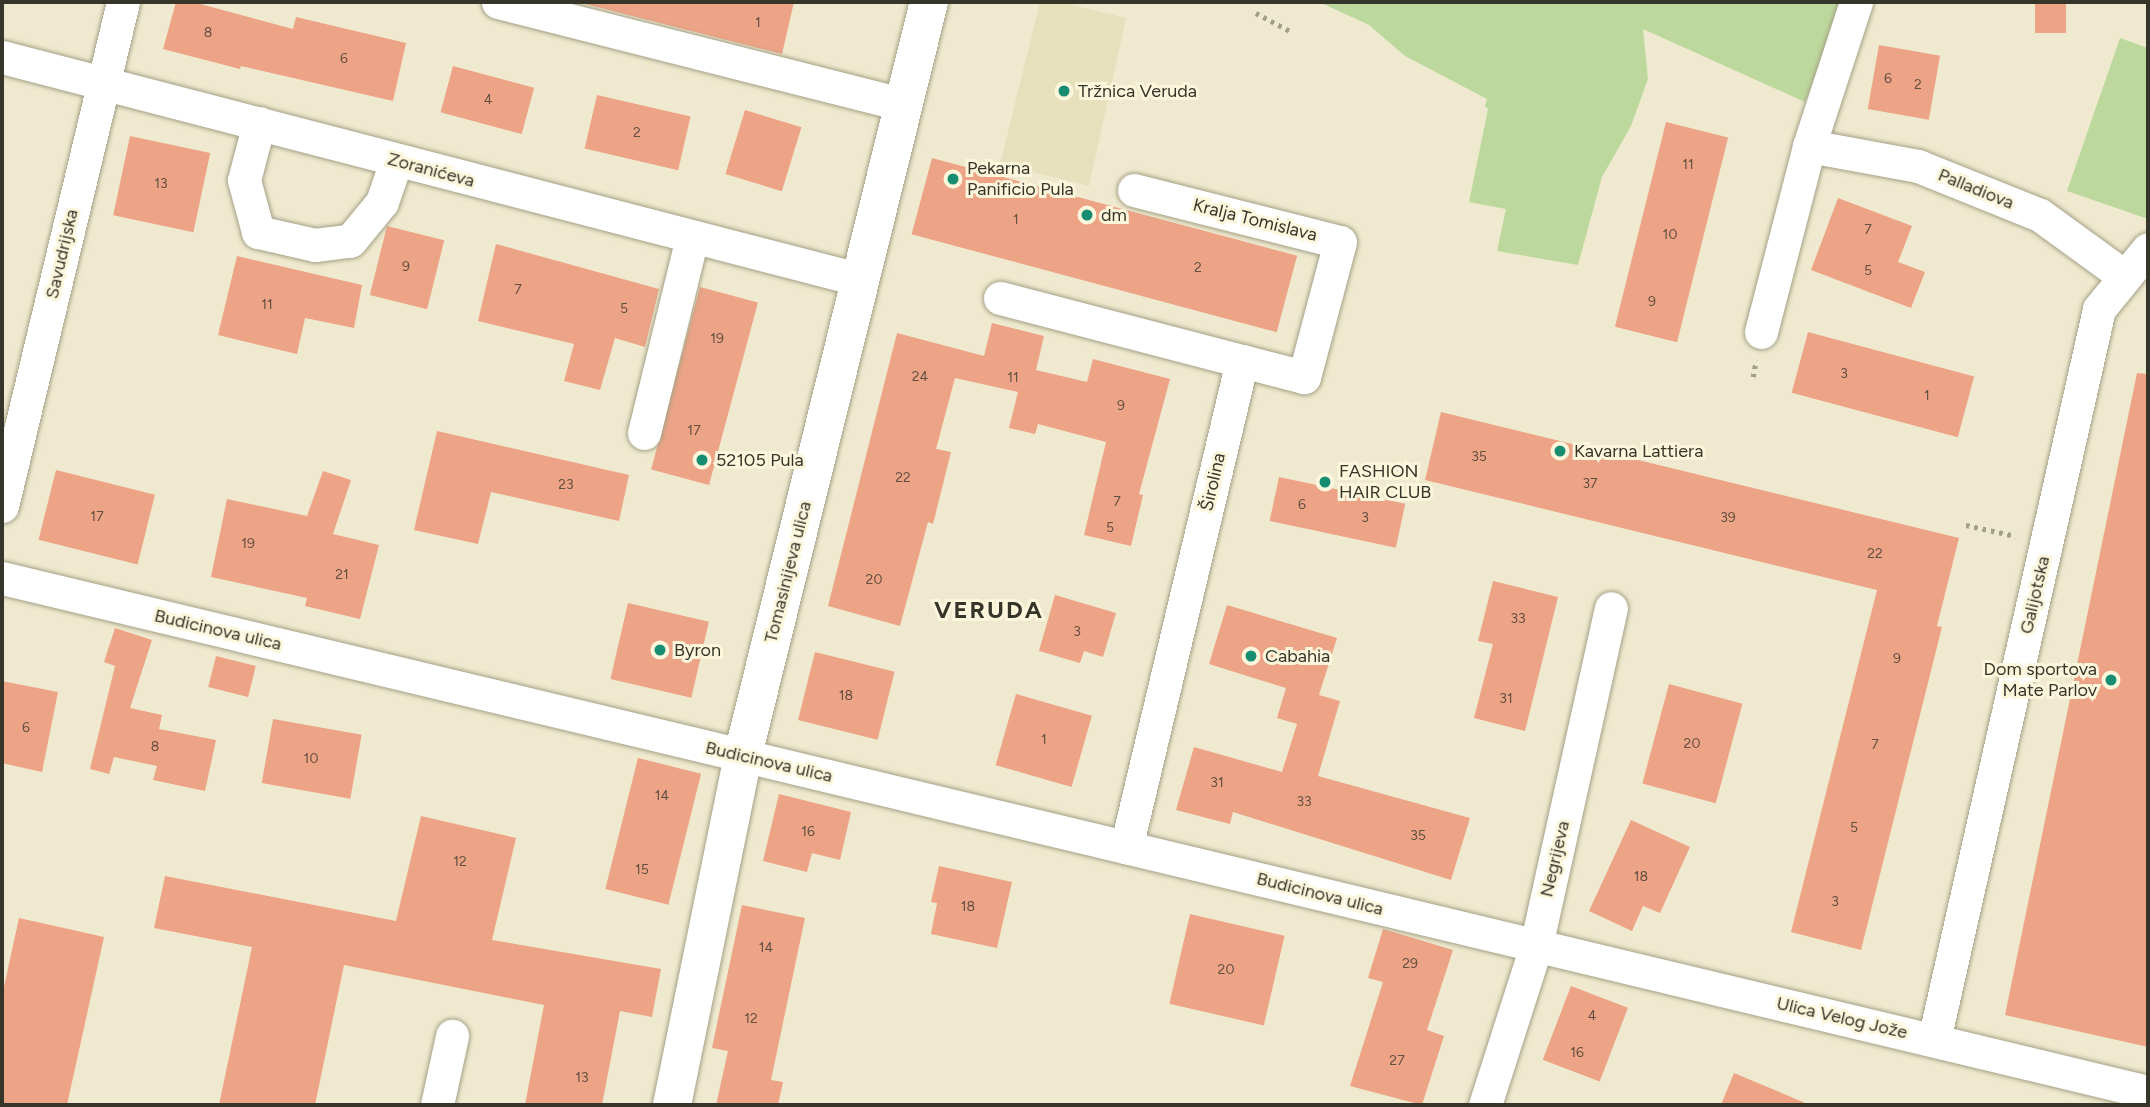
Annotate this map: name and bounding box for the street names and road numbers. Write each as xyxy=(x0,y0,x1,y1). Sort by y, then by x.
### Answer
street label: Zoranićeva xyxy=(385,148,477,192)
street label: Palladiova xyxy=(1935,164,2017,214)
street label: Kralja Tomislava xyxy=(1191,194,1319,246)
street label: Savudrijska xyxy=(41,207,83,301)
street label: Širolina xyxy=(1196,451,1230,513)
street label: Tomasinijeva ulica xyxy=(760,499,816,645)
street label: Galijotska xyxy=(2016,554,2054,636)
street label: Budicinova ulica xyxy=(152,605,284,655)
street label: Budicinova ulica xyxy=(703,737,835,787)
street label: Negrijeva xyxy=(1536,819,1574,899)
street label: Budicinova ulica xyxy=(1254,868,1386,920)
street label: Ulica Velog Jože xyxy=(1774,992,1910,1044)

